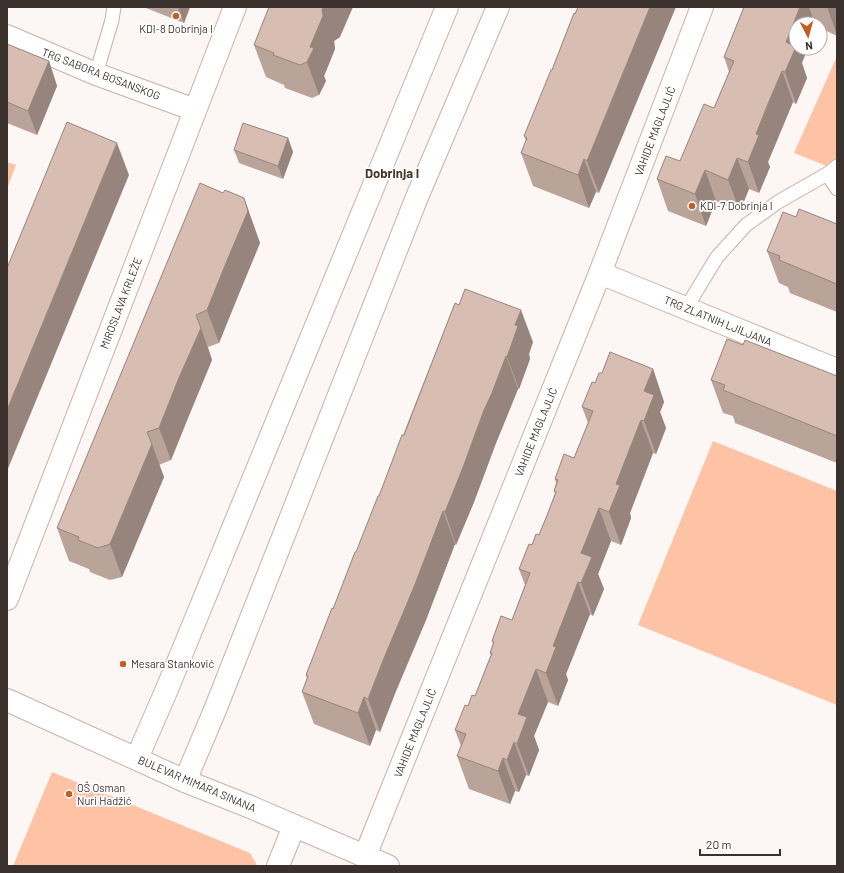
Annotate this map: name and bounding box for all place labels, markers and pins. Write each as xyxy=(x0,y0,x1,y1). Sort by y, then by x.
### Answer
marker: KDI-8 Dobrinja I xyxy=(171,11,181,21)
place label: KDI-8 Dobrinja I xyxy=(139,22,213,35)
place label: KDI-7 Dobrinja I xyxy=(700,199,773,212)
marker: KDI-7 Dobrinja I xyxy=(687,201,697,211)
place label: Mesara Stanković xyxy=(131,657,214,670)
marker: Mesara Stanković xyxy=(118,659,128,669)
place label: OŠ Osman Nuri Hadžić xyxy=(77,781,132,807)
marker: OŠ Osman Nuri Hadžić xyxy=(64,789,74,799)

